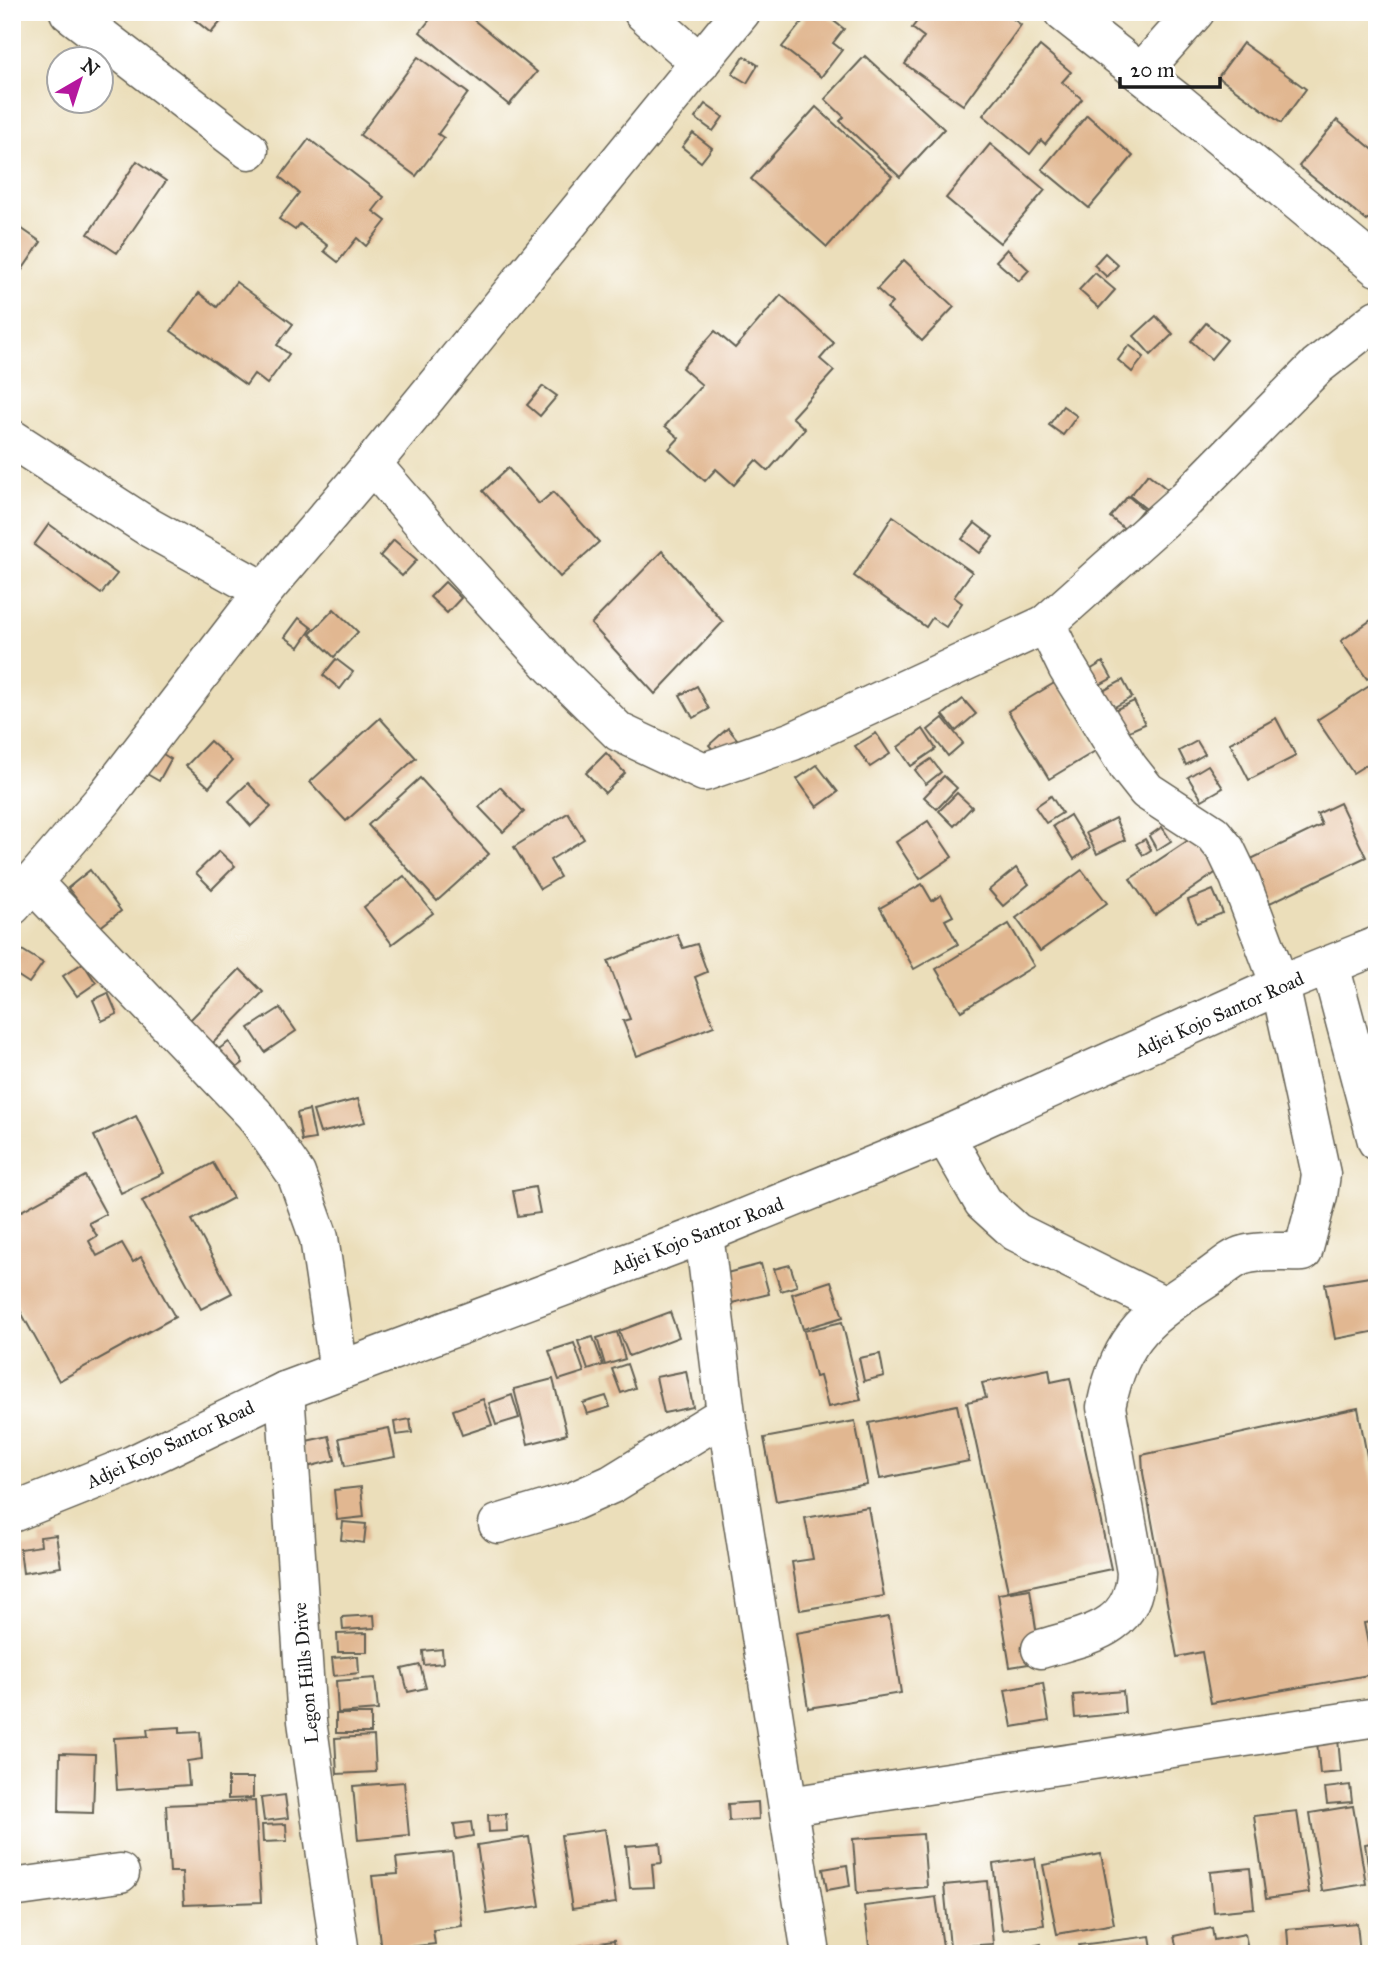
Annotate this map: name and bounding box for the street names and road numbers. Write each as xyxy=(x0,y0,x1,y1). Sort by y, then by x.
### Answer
street label: Adjei Kojo Santor Road xyxy=(1130,967,1308,1063)
street label: Adjei Kojo Santor Road xyxy=(607,1192,787,1279)
street label: Adjei Kojo Santor Road xyxy=(82,1395,258,1494)
street label: Legon Hills Drive xyxy=(288,1601,324,1745)

